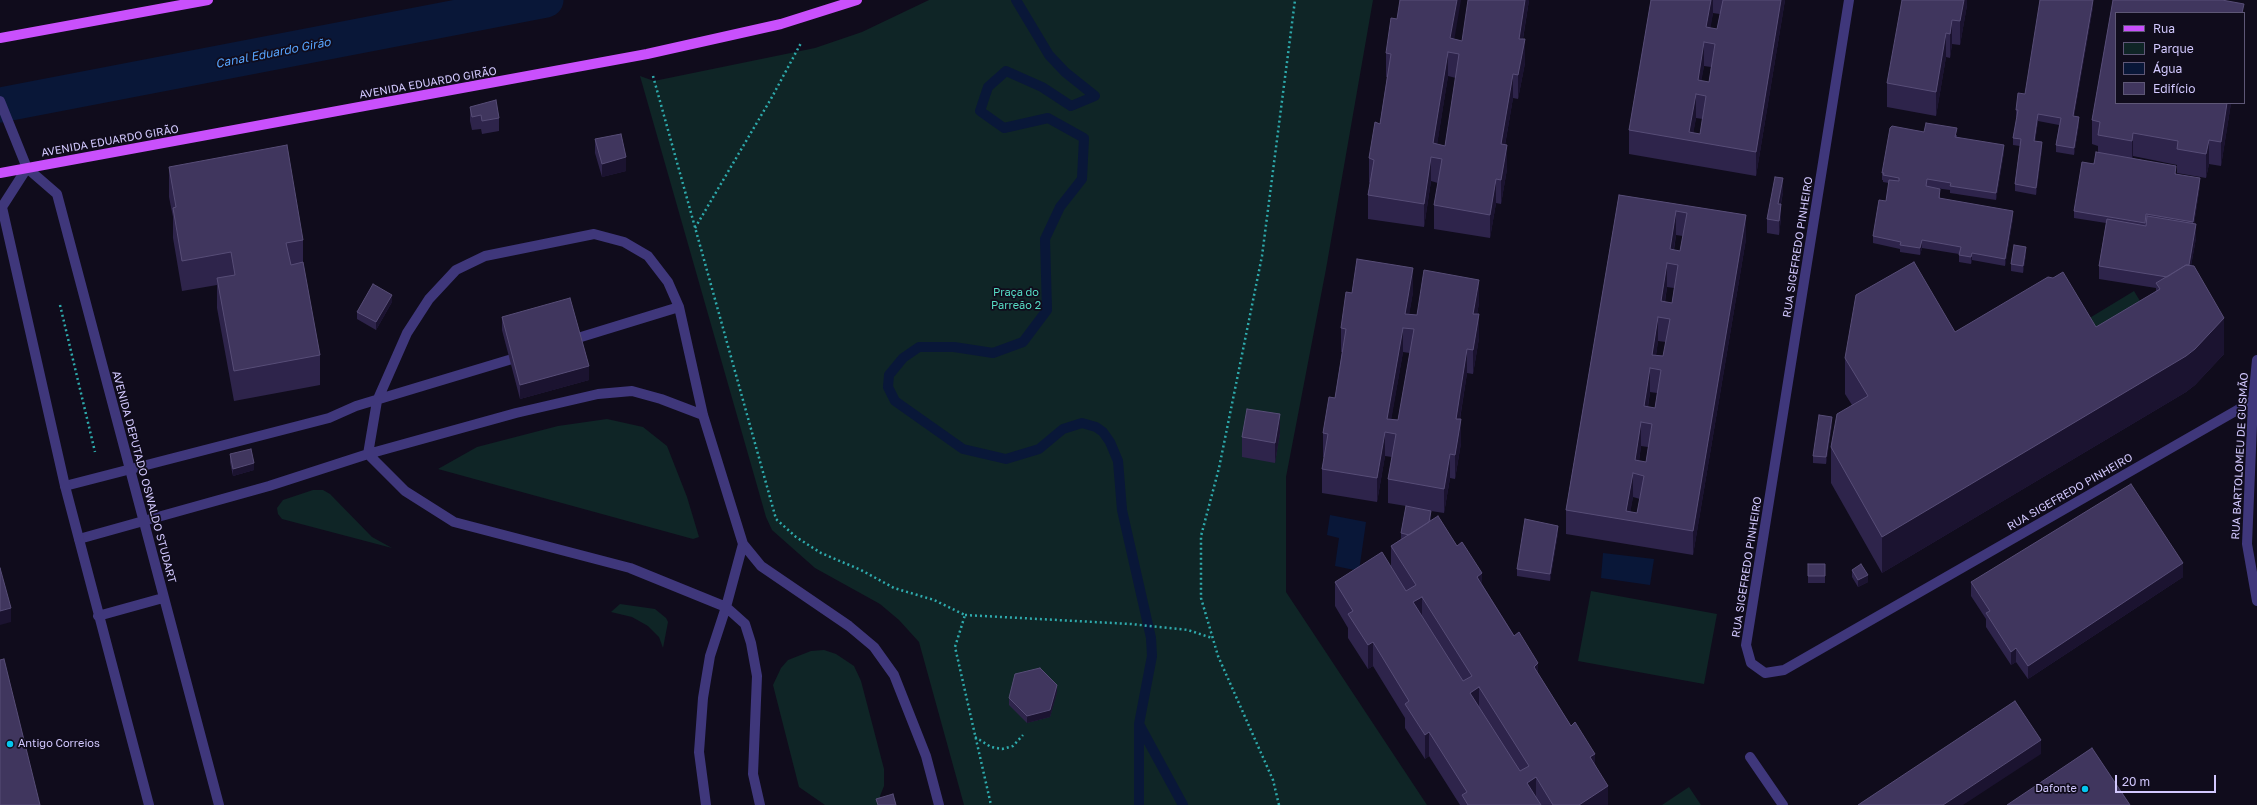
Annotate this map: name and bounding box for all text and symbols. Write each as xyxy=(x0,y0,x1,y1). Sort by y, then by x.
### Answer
legend xyxy=(2115,12,2245,104)
text: Rua xyxy=(2153,21,2175,36)
water label: Canal Eduardo Girão xyxy=(214,35,332,71)
text: Parque xyxy=(2153,41,2194,56)
text: Água xyxy=(2153,61,2182,76)
street label: AVENIDA EDUARDO GIRÃO xyxy=(358,64,498,102)
text: Edifício xyxy=(2153,81,2195,96)
street label: AVENIDA EDUARDO GIRÃO xyxy=(40,122,180,160)
street label: RUA SIGEFREDO PINHEIRO xyxy=(1780,176,1816,318)
park label: Praça do Parreão 2 xyxy=(991,286,1041,312)
street label: AVENIDA DEPUTADO OSWALDO STUDART xyxy=(109,369,179,585)
street label: RUA BARTOLOMEU DE GUSMÃO xyxy=(2229,372,2251,540)
street label: RUA SIGEFREDO PINHEIRO xyxy=(2005,451,2135,533)
street label: RUA SIGEFREDO PINHEIRO xyxy=(1729,496,1765,638)
place label: Antigo Correios xyxy=(18,737,100,751)
marker: Antigo Correios xyxy=(5,739,15,749)
scale bar xyxy=(2117,767,2218,793)
text: 20 m xyxy=(2122,774,2150,789)
place label: Dafonte xyxy=(2035,782,2077,796)
marker: Dafonte xyxy=(2080,784,2090,794)

